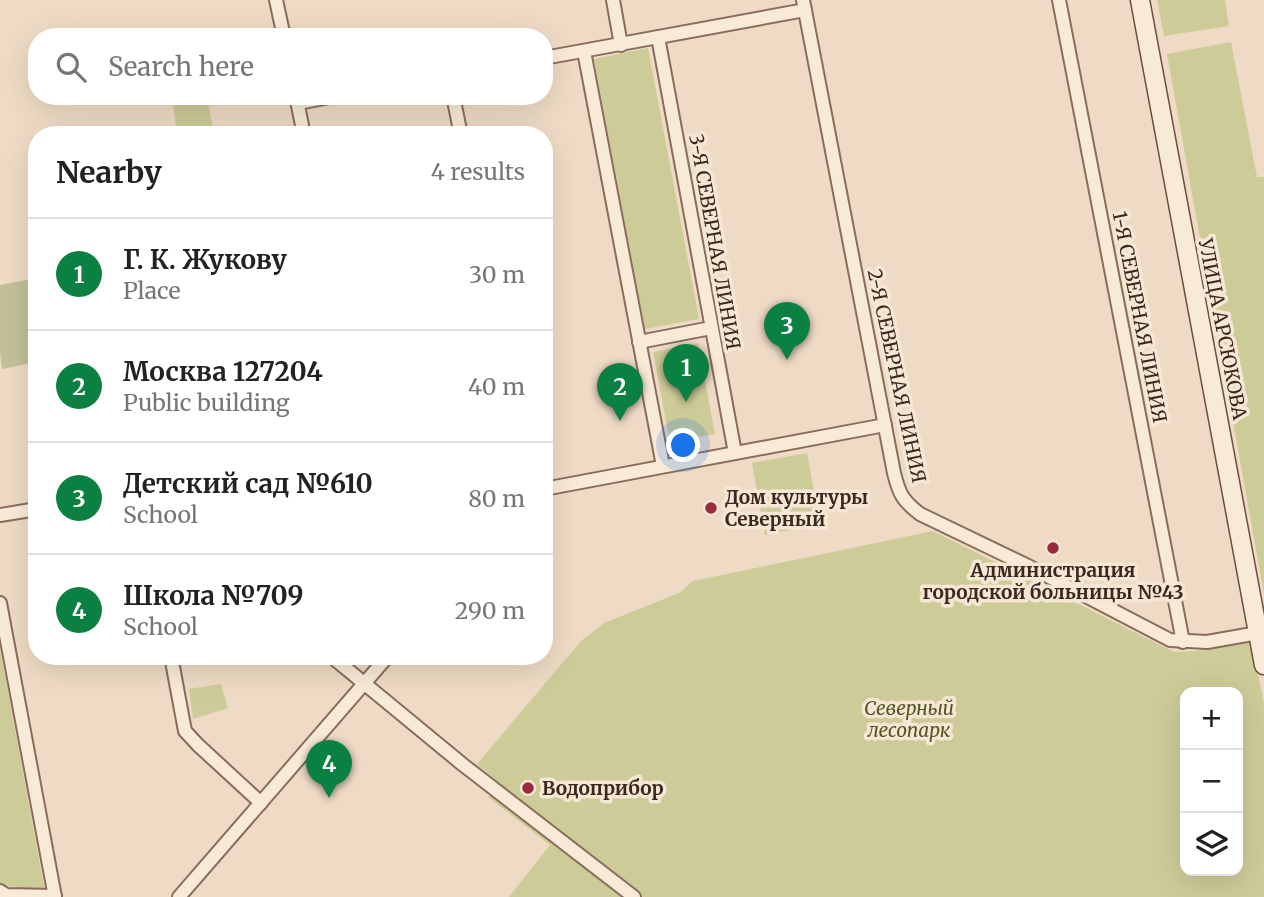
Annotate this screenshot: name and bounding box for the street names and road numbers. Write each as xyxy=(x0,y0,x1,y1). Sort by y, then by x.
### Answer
street label: 3-Я СЕВЕРНАЯ ЛИНИЯ xyxy=(684,132,746,352)
street label: 1-Я СЕВЕРНАЯ ЛИНИЯ xyxy=(1108,209,1172,425)
street label: УЛИЦА АРСЮКОВА xyxy=(1193,235,1252,422)
street label: 2-Я СЕВЕРНАЯ ЛИНИЯ xyxy=(863,267,931,485)

